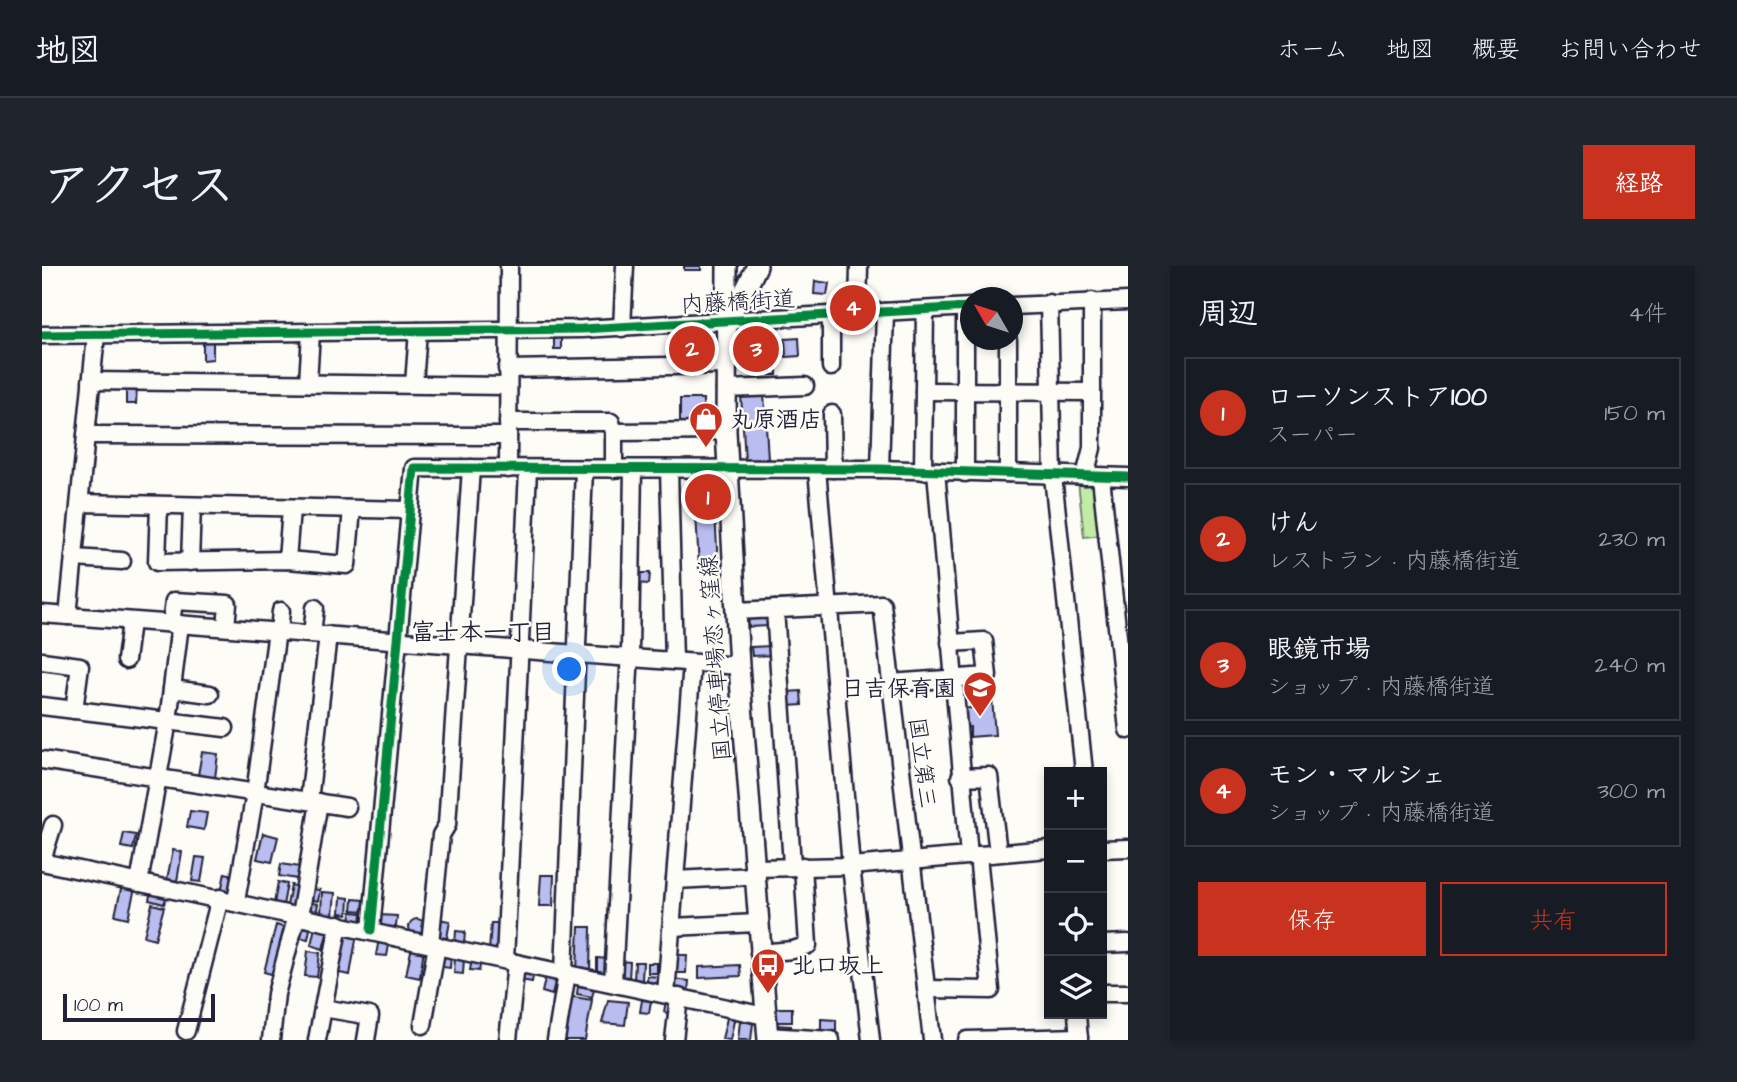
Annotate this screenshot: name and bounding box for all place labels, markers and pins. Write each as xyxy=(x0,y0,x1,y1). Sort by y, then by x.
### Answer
pin: 4 xyxy=(830,282,876,334)
pin: 2 xyxy=(669,323,715,375)
pin: 3 xyxy=(733,323,779,375)
shop icon: 丸原酒店 xyxy=(687,400,725,449)
place label: 丸原酒店 xyxy=(730,404,822,436)
pin: 1 xyxy=(685,471,731,523)
school or university icon: 日吉保育園 xyxy=(961,669,999,718)
place label: 日吉保育園 xyxy=(841,673,956,705)
bus stop icon: 北口坂上 xyxy=(749,946,787,995)
place label: 北口坂上 xyxy=(792,950,884,982)

